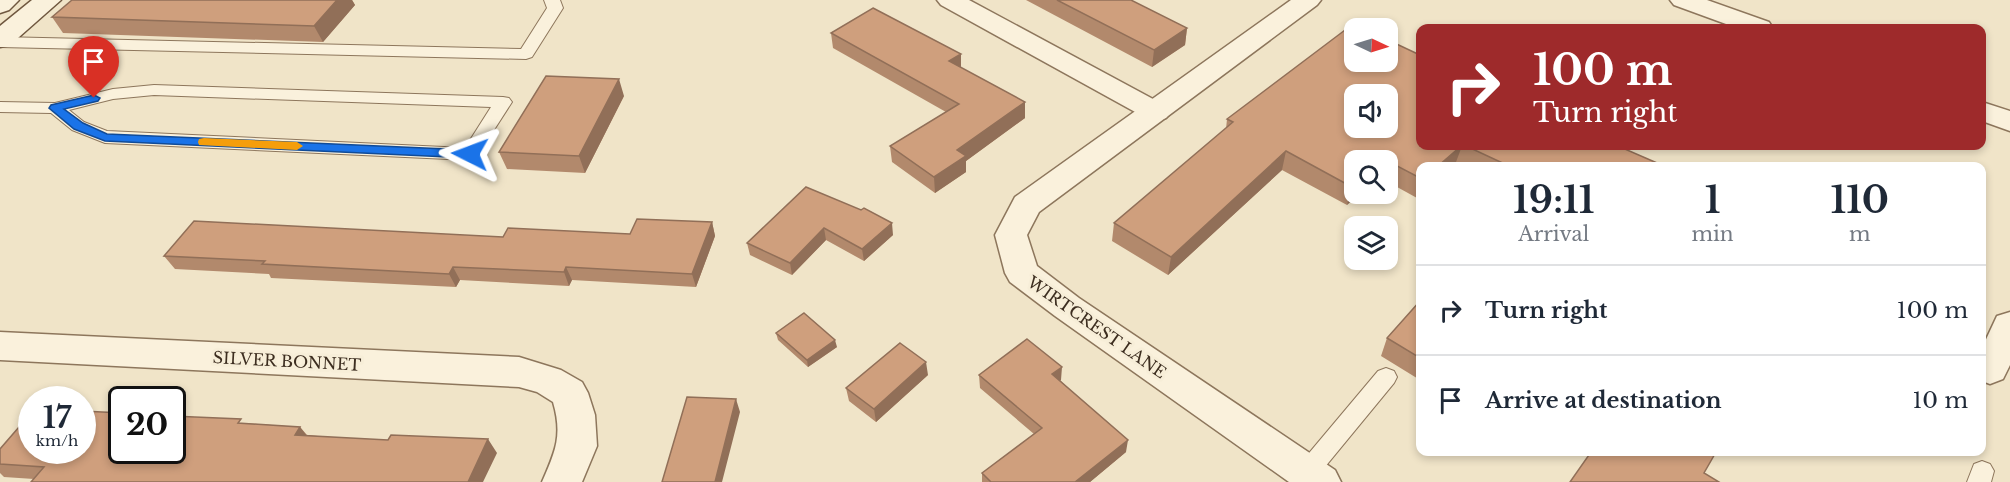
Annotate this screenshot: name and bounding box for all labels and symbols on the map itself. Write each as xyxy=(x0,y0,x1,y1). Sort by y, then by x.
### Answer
north arrow xyxy=(1344,18,1398,72)
pin xyxy=(68,36,119,98)
position arrow xyxy=(438,122,502,186)
street label: WIRTCREST LANE xyxy=(1023,271,1170,382)
street label: SILVER BONNET xyxy=(212,347,362,375)
speed limit sign: 20 xyxy=(108,386,186,464)

